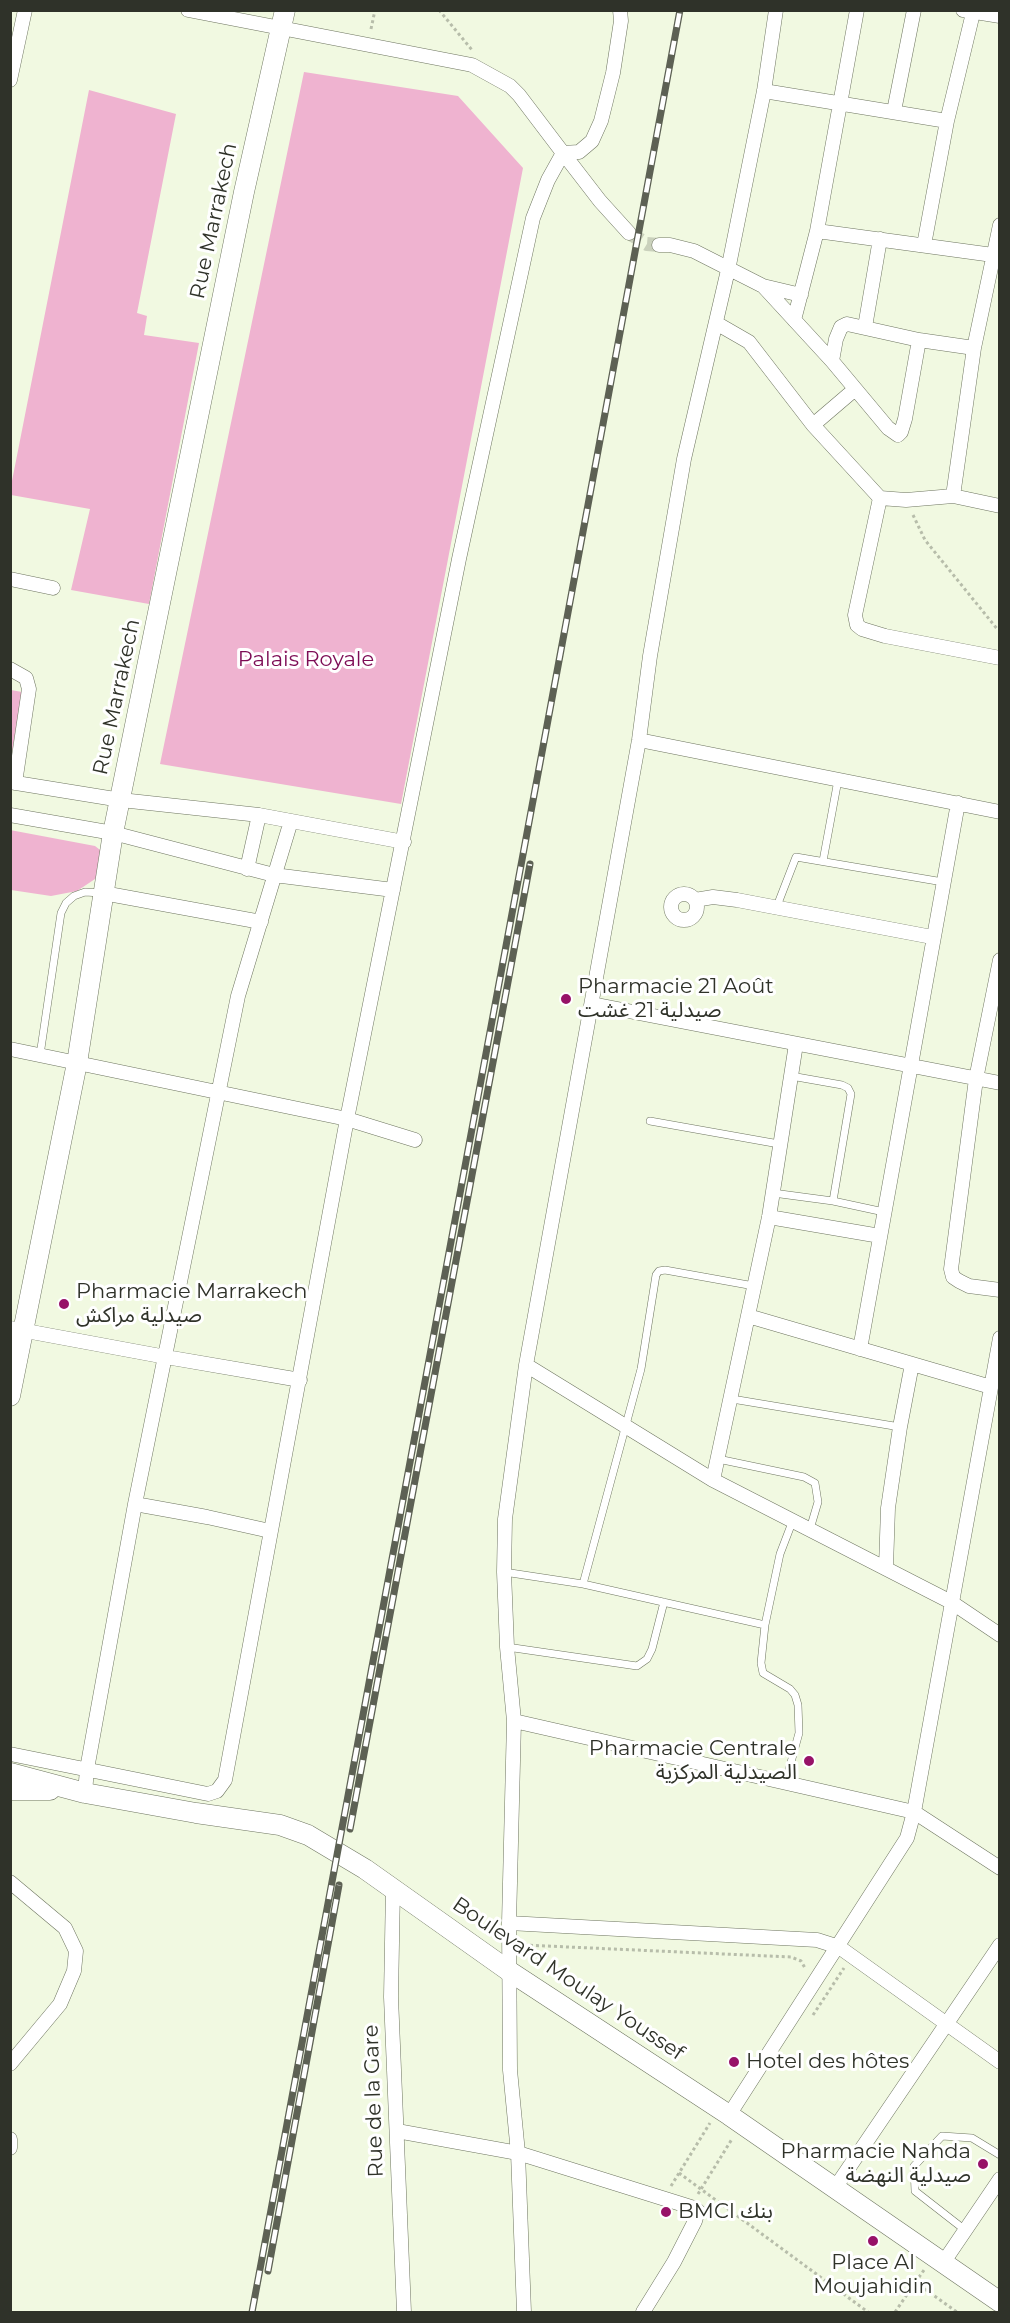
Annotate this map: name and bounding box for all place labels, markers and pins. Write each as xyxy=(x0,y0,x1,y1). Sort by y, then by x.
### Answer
place label: Pharmacie 21 Août صيدلية 21 غشت xyxy=(578,974,774,1024)
marker: Pharmacie 21 Août صيدلية 21 غشت xyxy=(559,992,573,1006)
place label: Pharmacie Marrakech صيدلية مراكش xyxy=(76,1279,307,1329)
marker: Pharmacie Marrakech صيدلية مراكش xyxy=(57,1297,71,1311)
place label: Pharmacie Centrale الصيدلية المركزية xyxy=(589,1736,797,1786)
marker: Pharmacie Centrale الصيدلية المركزية xyxy=(802,1754,816,1768)
place label: Hotel des hôtes xyxy=(746,2049,909,2075)
marker: Hotel des hôtes xyxy=(727,2055,741,2069)
place label: Pharmacie Nahda صيدلية النهضة xyxy=(781,2139,971,2189)
marker: Pharmacie Nahda صيدلية النهضة xyxy=(976,2157,990,2171)
place label: BMCI بنك xyxy=(678,2199,773,2225)
marker: BMCI بنك xyxy=(659,2205,673,2219)
marker: Place Al Moujahidin xyxy=(866,2234,880,2248)
place label: Place Al Moujahidin xyxy=(813,2250,933,2300)

